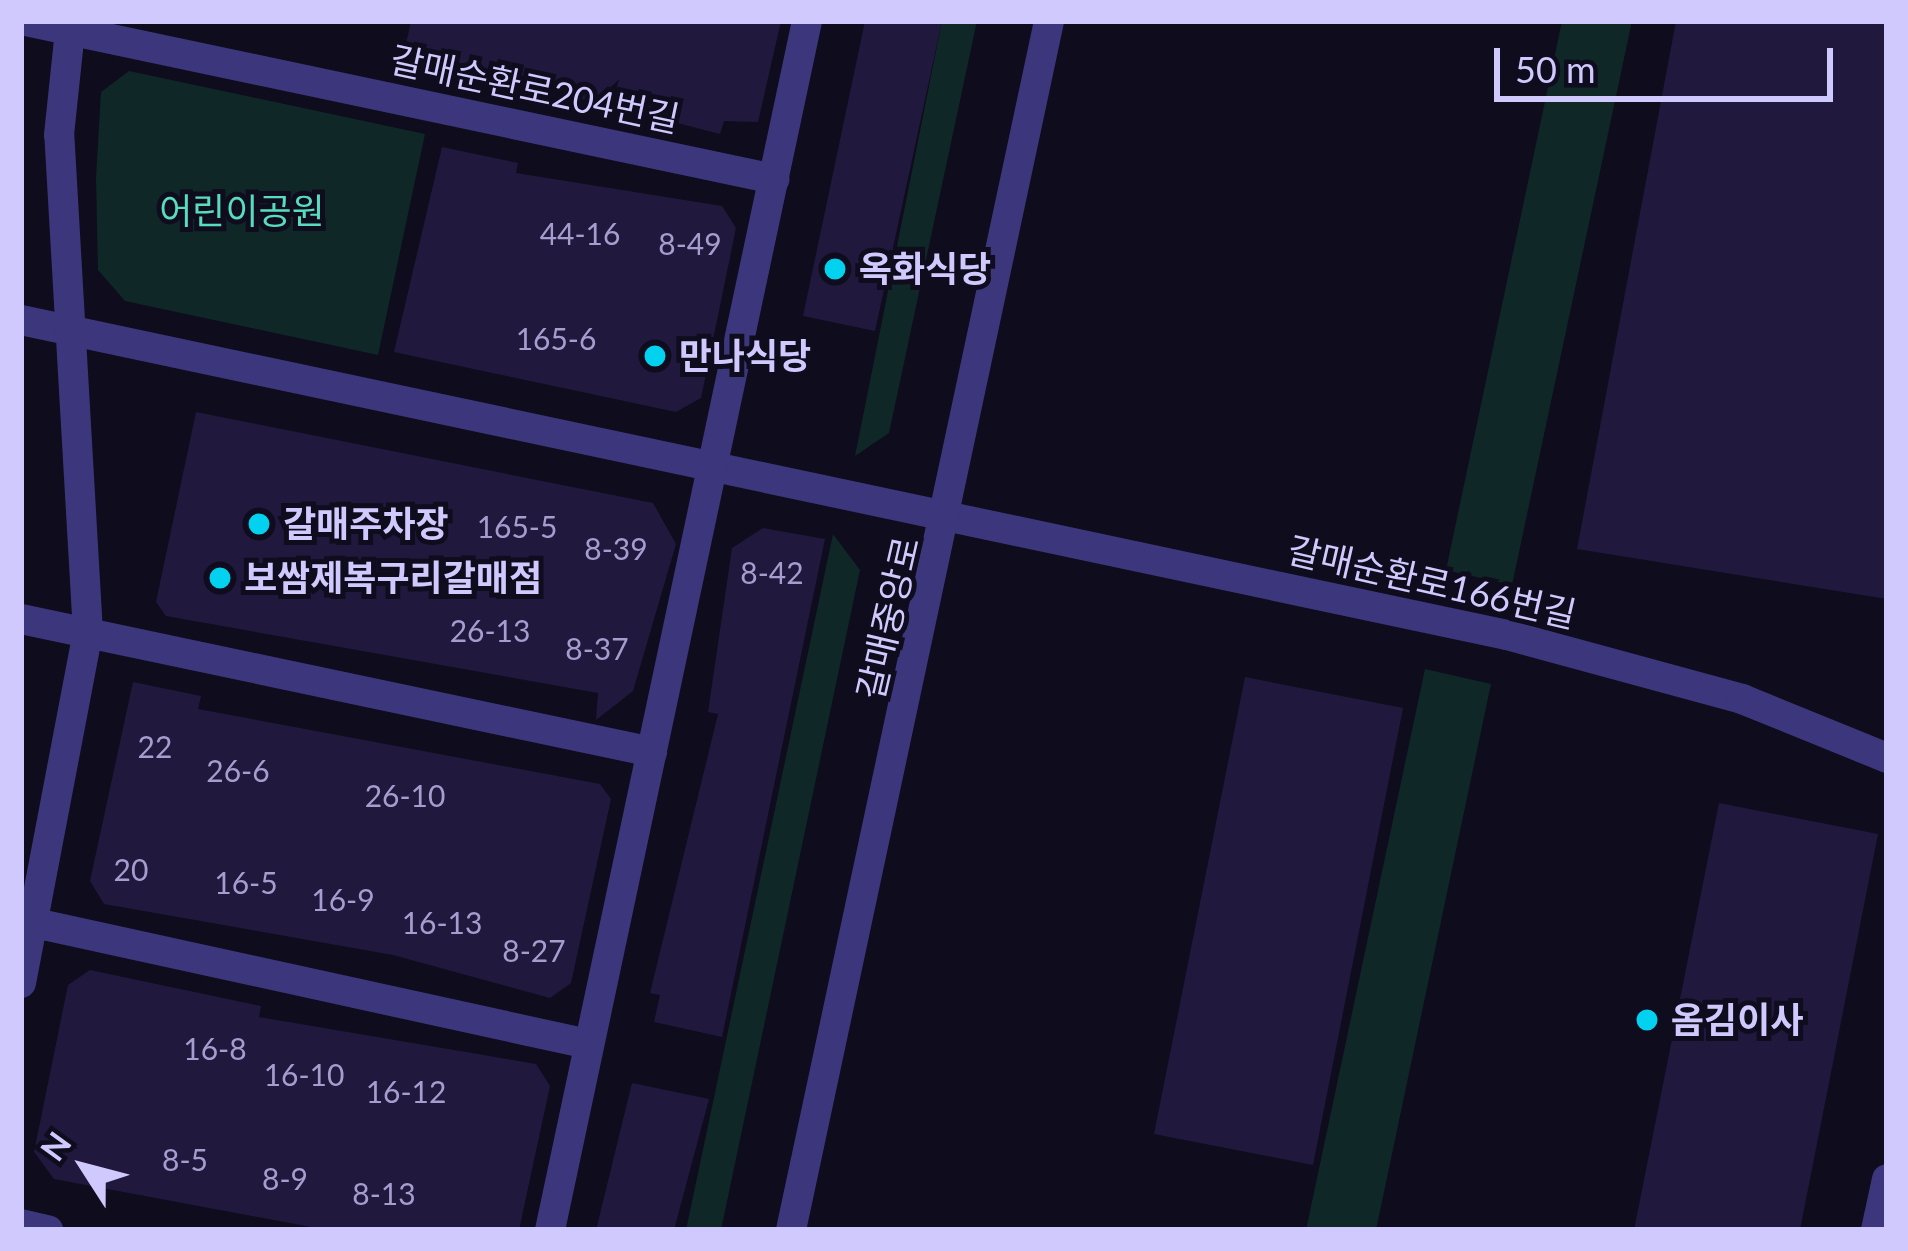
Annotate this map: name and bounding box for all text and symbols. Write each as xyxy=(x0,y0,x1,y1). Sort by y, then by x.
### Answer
scale bar xyxy=(1500,24,1839,98)
street label: 갈매순환로204번길 xyxy=(386,37,684,141)
text: 50 m xyxy=(1515,47,1596,91)
park label: 어린이공원 xyxy=(159,189,325,233)
house number: 44-16 xyxy=(540,215,620,251)
house number: 8-49 xyxy=(658,225,722,261)
place label: 옥화식당 xyxy=(859,247,991,291)
marker: 옥화식당 xyxy=(822,256,848,282)
house number: 165-6 xyxy=(516,320,596,356)
place label: 만나식당 xyxy=(679,334,811,378)
marker: 만나식당 xyxy=(642,343,668,369)
place label: 갈매주차장 xyxy=(283,502,449,546)
house number: 165-5 xyxy=(477,508,557,544)
marker: 갈매주차장 xyxy=(246,511,272,537)
street label: 갈매순환로166번길 xyxy=(1284,528,1580,636)
house number: 8-39 xyxy=(584,530,648,566)
street label: 갈매중앙로 xyxy=(848,532,928,704)
house number: 8-42 xyxy=(740,554,804,590)
place label: 보쌈제복구리갈매점 xyxy=(244,556,542,600)
marker: 보쌈제복구리갈매점 xyxy=(207,565,233,591)
house number: 26-13 xyxy=(450,612,530,648)
house number: 8-37 xyxy=(565,630,629,666)
house number: 22 xyxy=(138,728,172,764)
house number: 26-6 xyxy=(206,752,270,788)
house number: 26-10 xyxy=(365,777,445,813)
house number: 20 xyxy=(114,851,148,887)
house number: 16-5 xyxy=(214,864,278,900)
house number: 16-9 xyxy=(311,881,375,917)
house number: 16-13 xyxy=(402,904,482,940)
house number: 8-27 xyxy=(502,932,566,968)
place label: 옴김이사 xyxy=(1671,998,1803,1042)
marker: 옴김이사 xyxy=(1634,1007,1660,1033)
house number: 16-8 xyxy=(183,1030,247,1066)
house number: 16-10 xyxy=(264,1056,344,1092)
house number: 16-12 xyxy=(366,1073,446,1109)
north arrow xyxy=(24,1107,144,1227)
text: N xyxy=(31,1124,79,1168)
house number: 8-5 xyxy=(162,1141,208,1177)
house number: 8-9 xyxy=(262,1160,308,1196)
house number: 8-13 xyxy=(352,1175,416,1211)

